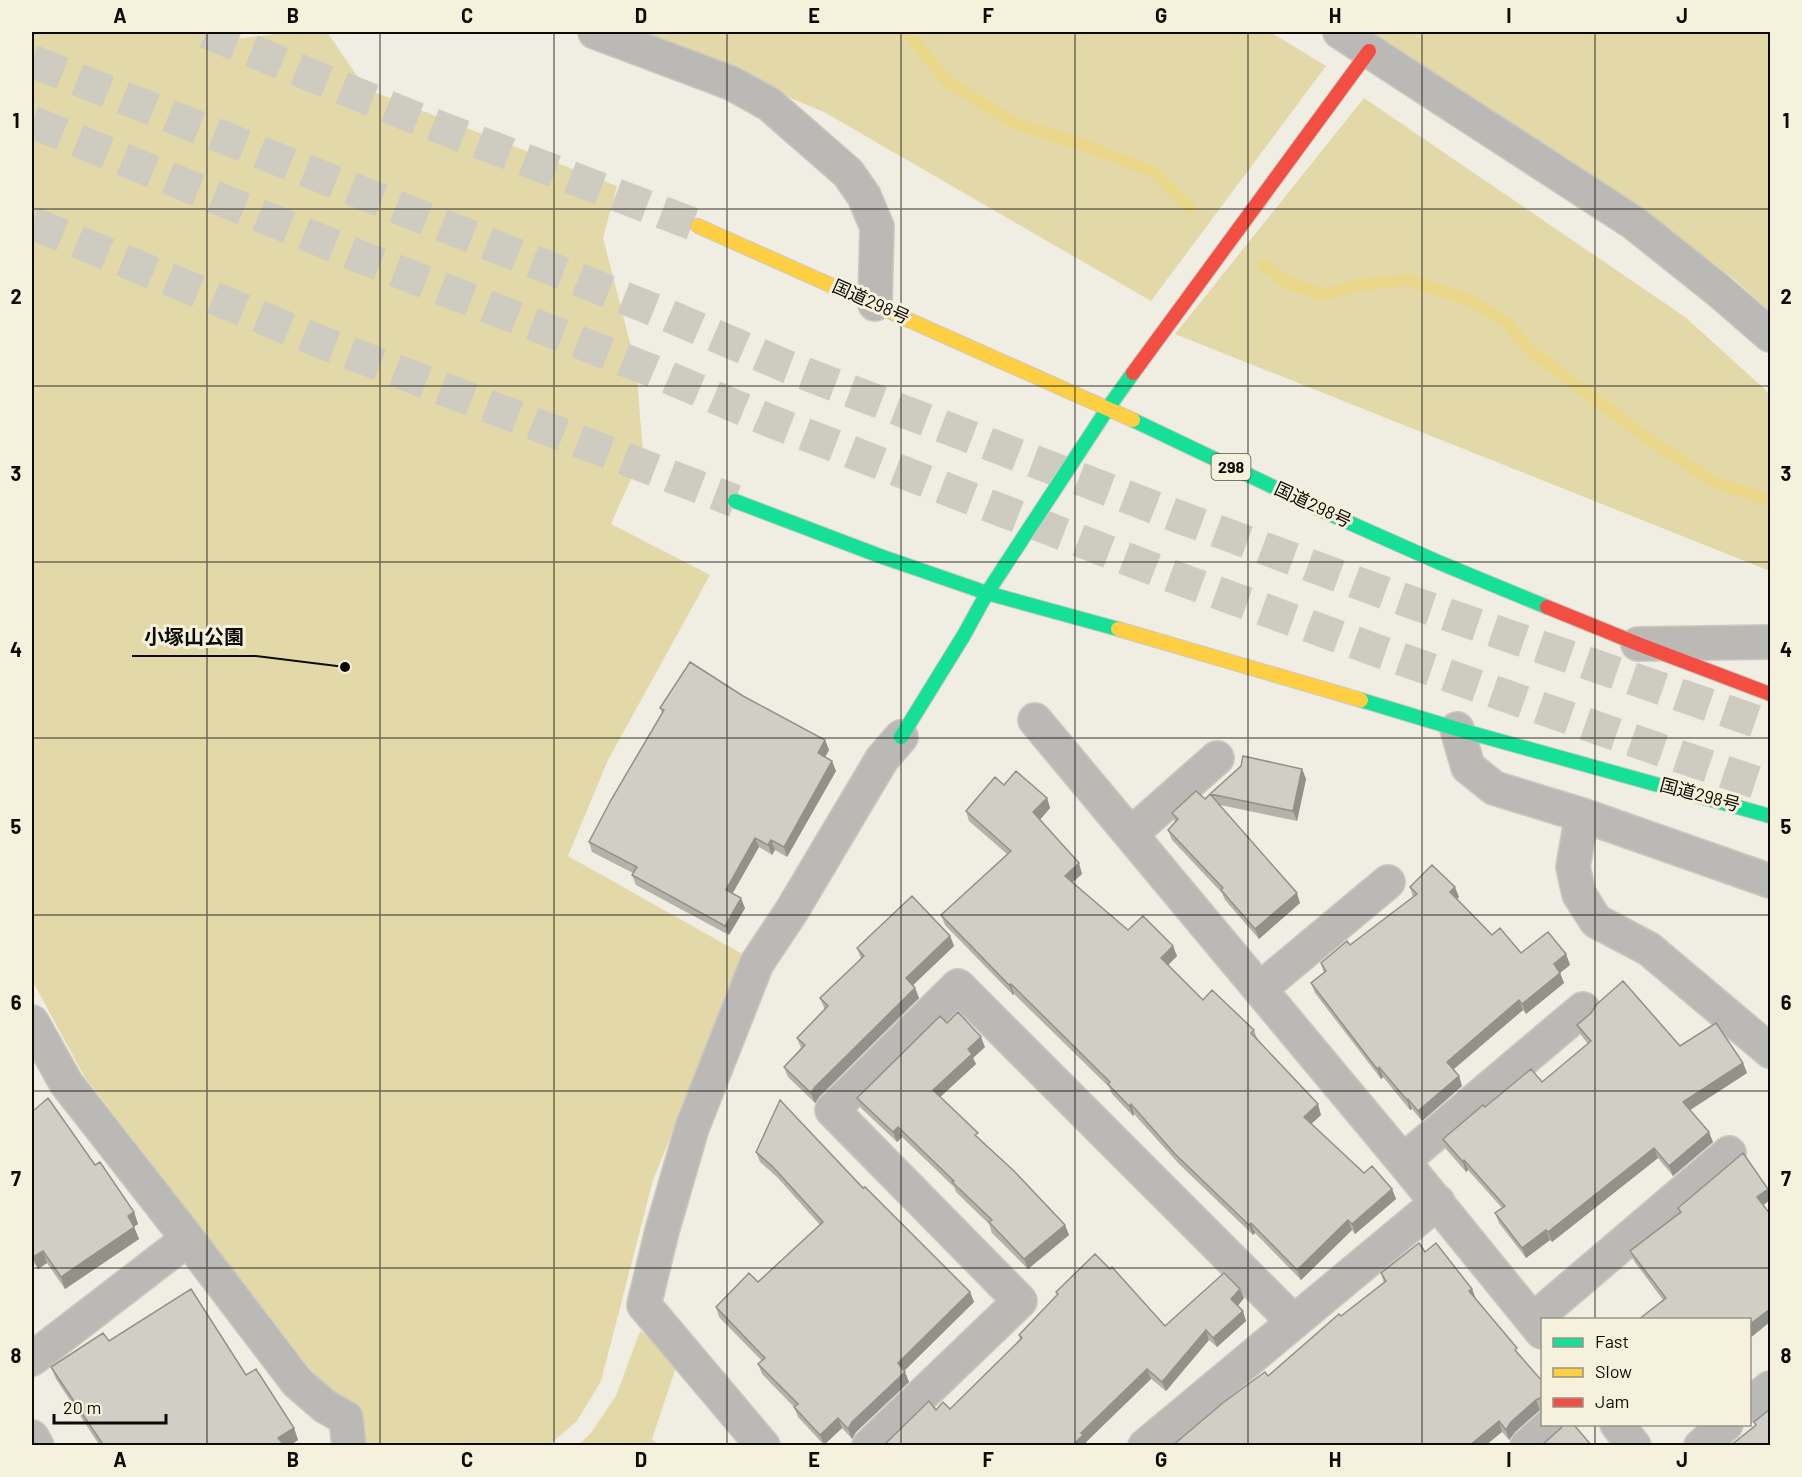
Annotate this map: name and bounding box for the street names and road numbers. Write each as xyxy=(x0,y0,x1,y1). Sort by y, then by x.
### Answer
street label: 国道298号 xyxy=(829,274,914,328)
road number: 298 xyxy=(1212,454,1250,480)
street label: 国道298号 xyxy=(1271,477,1355,531)
street label: 国道298号 xyxy=(1658,773,1743,815)

